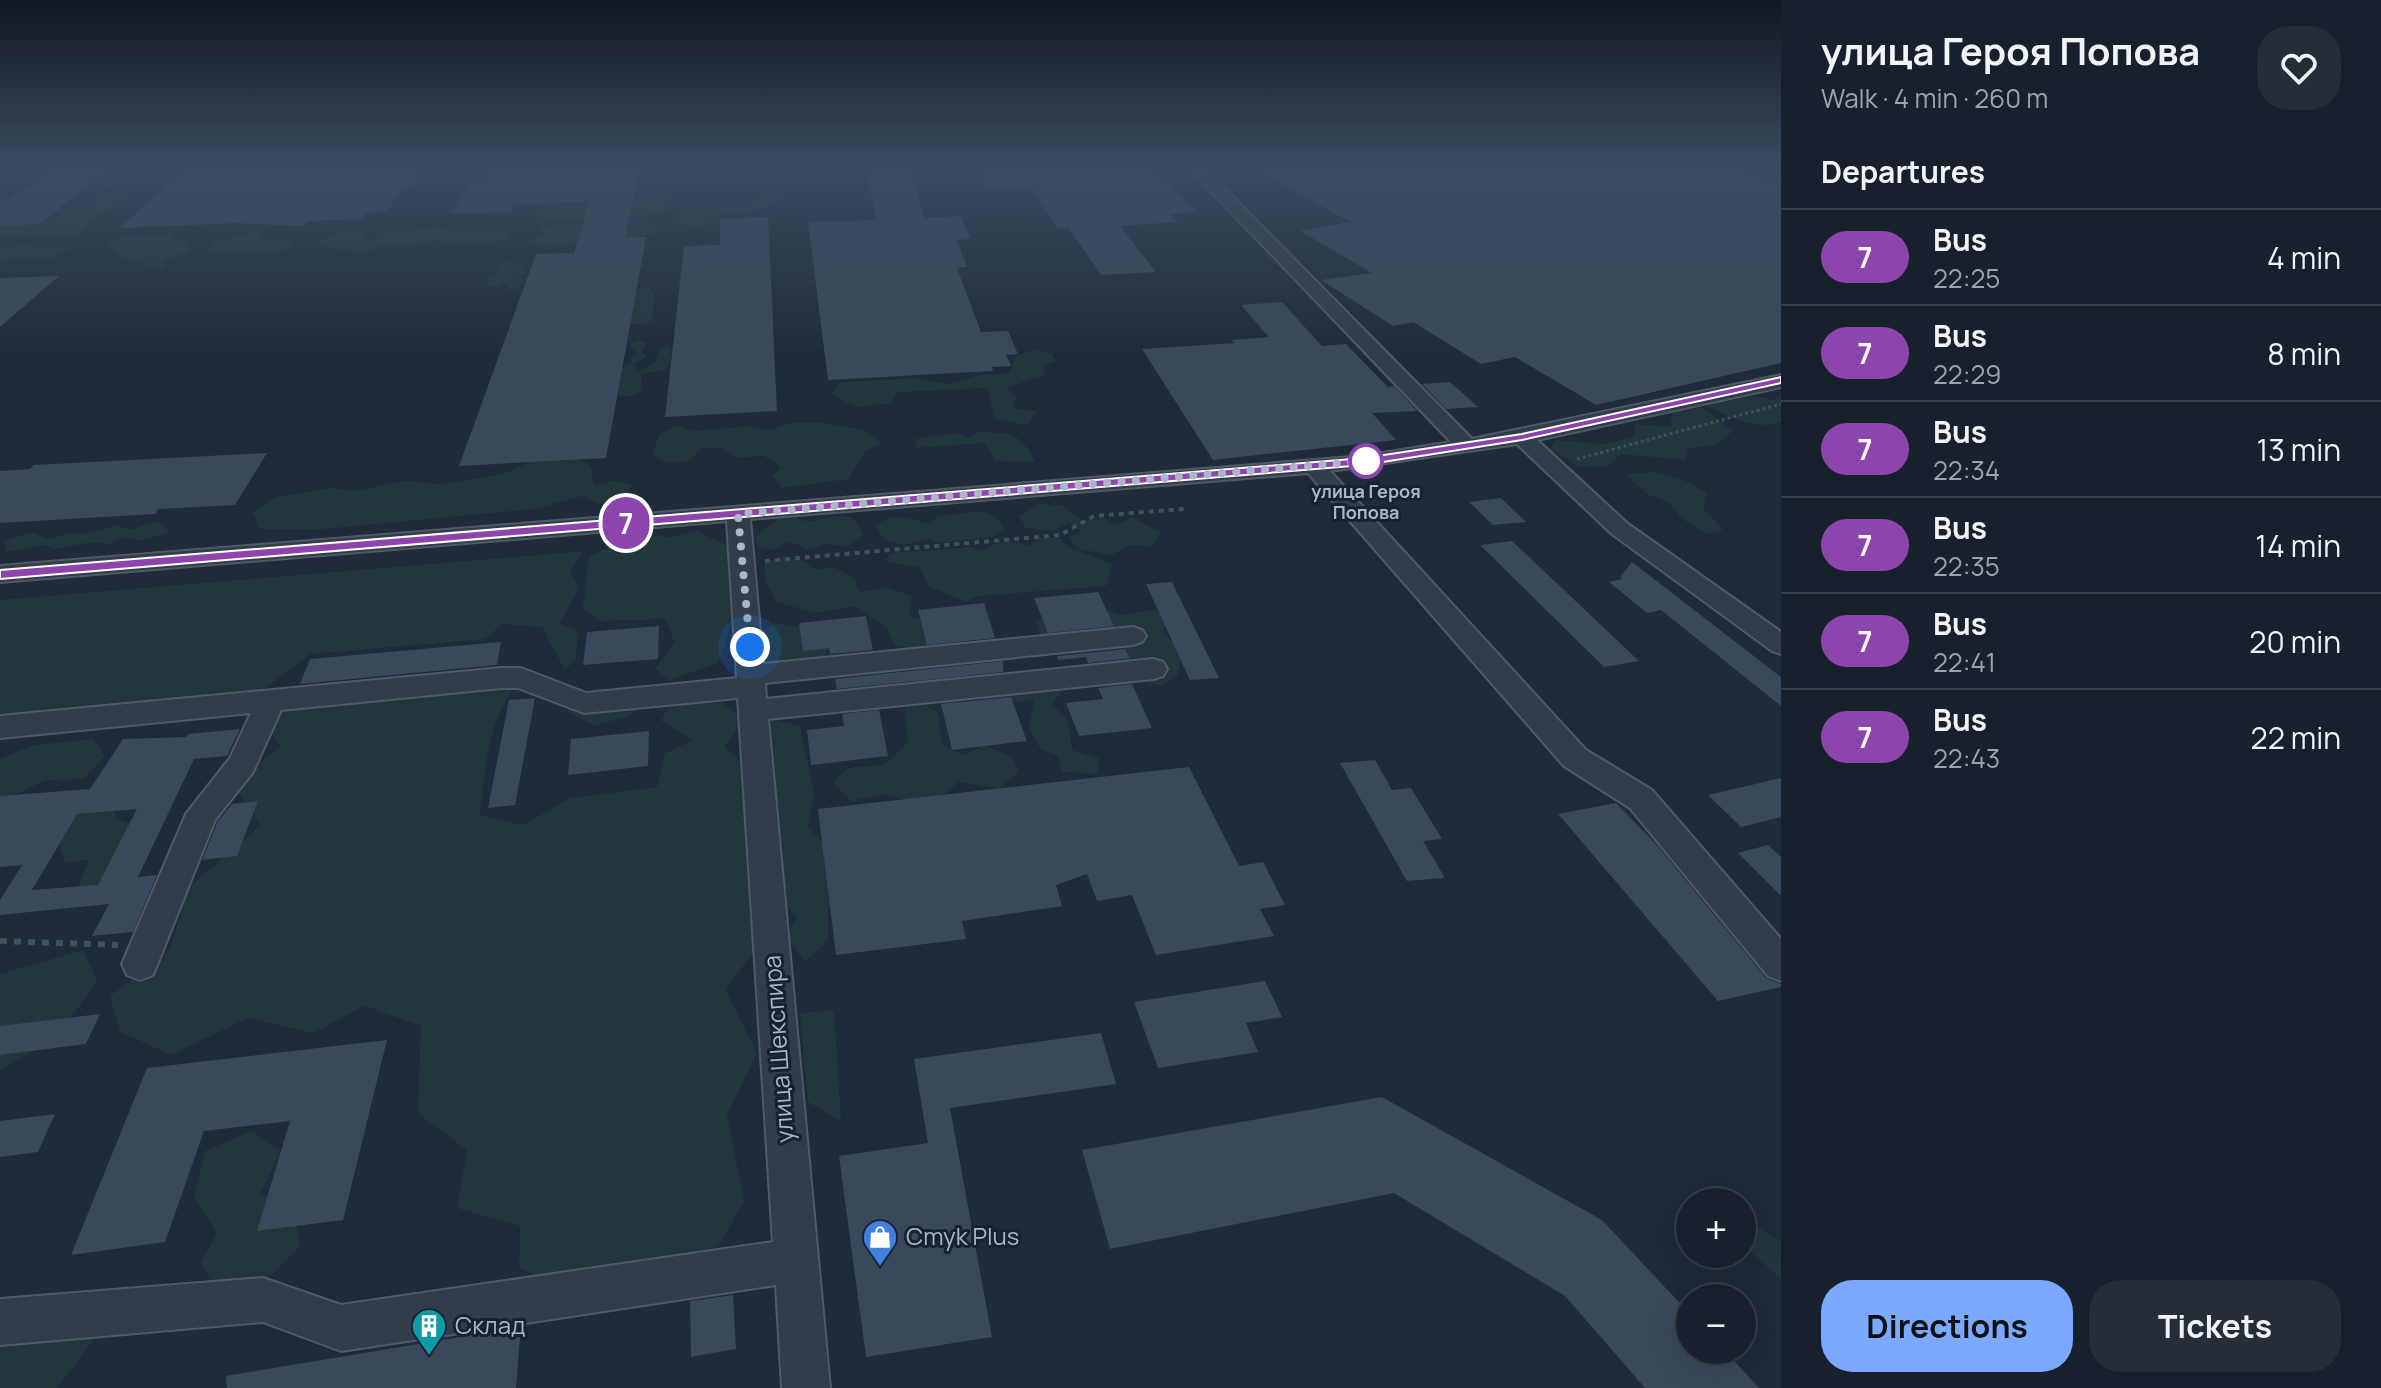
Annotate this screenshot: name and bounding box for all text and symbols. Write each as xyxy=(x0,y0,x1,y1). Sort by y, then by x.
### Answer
text: улица Героя Попова xyxy=(1821,24,2200,76)
button: heart xyxy=(2257,26,2341,110)
text: Walk · 4 min · 260 m xyxy=(1821,80,2048,116)
text: Departures xyxy=(1821,151,1985,192)
text: Bus xyxy=(1933,219,1987,260)
text: 4 min xyxy=(2267,237,2341,278)
text: 7 xyxy=(1858,238,1872,276)
text: 22:25 xyxy=(1933,260,2000,296)
text: Bus xyxy=(1933,315,1987,356)
text: 8 min xyxy=(2267,333,2341,374)
text: 7 xyxy=(1858,334,1872,372)
text: 22:29 xyxy=(1933,356,2001,392)
text: Bus xyxy=(1933,411,1987,452)
text: 13 min xyxy=(2256,429,2341,470)
text: 7 xyxy=(1858,430,1872,468)
marker: улица Героя Попова xyxy=(1349,444,1383,478)
text: 22:34 xyxy=(1933,452,2000,488)
place label: улица Героя Попова xyxy=(1311,479,1421,524)
line badge: 7 xyxy=(600,497,652,549)
text: 7 xyxy=(619,504,633,542)
text: Bus xyxy=(1933,507,1987,548)
text: 14 min xyxy=(2255,525,2341,566)
text: 7 xyxy=(1858,526,1872,564)
text: 22:35 xyxy=(1933,548,2000,584)
text: Bus xyxy=(1933,603,1987,644)
text: 20 min xyxy=(2249,621,2341,662)
text: 7 xyxy=(1858,622,1872,660)
your location xyxy=(730,627,770,667)
text: 22:41 xyxy=(1933,644,1996,680)
text: Bus xyxy=(1933,699,1987,740)
text: 22 min xyxy=(2251,717,2341,758)
text: 7 xyxy=(1858,718,1872,756)
text: 22:43 xyxy=(1933,740,2000,776)
street label: улица Шекспира xyxy=(754,954,801,1144)
map controls xyxy=(1676,1188,1756,1364)
button: + xyxy=(1676,1188,1756,1268)
shop icon: Cmyk Plus xyxy=(861,1218,899,1268)
place label: Cmyk Plus xyxy=(906,1219,1019,1252)
button: Directions xyxy=(1821,1280,2073,1372)
button: Tickets xyxy=(2089,1280,2341,1372)
button: − xyxy=(1676,1284,1756,1364)
building icon: Склад xyxy=(410,1307,448,1357)
place label: Склад xyxy=(455,1308,525,1341)

